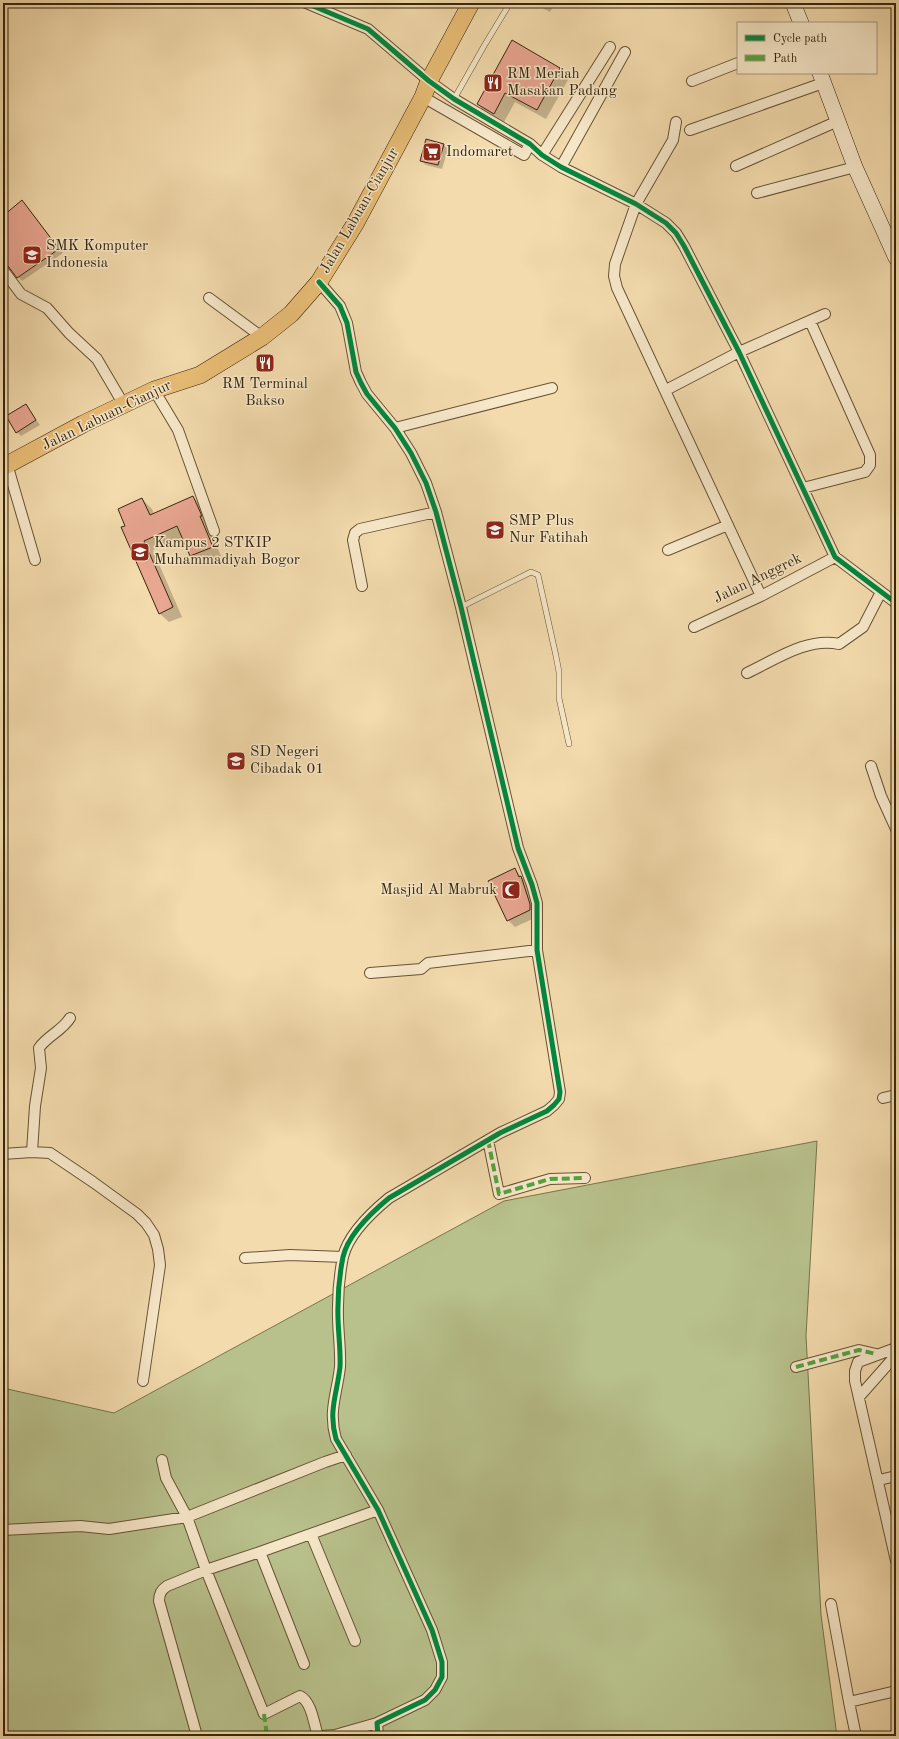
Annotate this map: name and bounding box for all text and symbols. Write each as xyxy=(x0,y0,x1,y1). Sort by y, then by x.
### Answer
legend xyxy=(737,22,877,74)
text: Cycle path xyxy=(773,33,828,45)
text: Path xyxy=(773,53,798,65)
place label: RM Meriah Masakan Padang xyxy=(507,67,617,99)
restaurant icon: RM Meriah Masakan Padang xyxy=(482,72,504,94)
supermarket icon: Indomaret xyxy=(421,141,443,163)
place label: Indomaret xyxy=(446,145,513,160)
street label: Jalan Labuan-Cianjur xyxy=(318,146,402,276)
place label: SMK Komputer Indonesia xyxy=(46,239,148,271)
school or university icon: SMK Komputer Indonesia xyxy=(21,244,43,266)
restaurant icon: RM Terminal Bakso xyxy=(254,352,276,374)
place label: RM Terminal Bakso xyxy=(222,377,308,409)
street label: Jalan Labuan-Cianjur xyxy=(40,378,174,454)
place label: SMP Plus Nur Fatihah xyxy=(509,514,589,546)
school or university icon: SMP Plus Nur Fatihah xyxy=(484,519,506,541)
place label: Kampus 2 STKIP Muhammadiyah Bogor xyxy=(154,536,300,568)
school or university icon: Kampus 2 STKIP Muhammadiyah Bogor xyxy=(129,541,151,563)
street label: Jalan Anggrek xyxy=(712,551,805,607)
place label: SD Negeri Cibadak 01 xyxy=(250,745,324,777)
school or university icon: SD Negeri Cibadak 01 xyxy=(225,750,247,772)
mosque icon: Masjid Al Mabruk xyxy=(500,879,522,901)
place label: Masjid Al Mabruk xyxy=(380,883,497,898)

